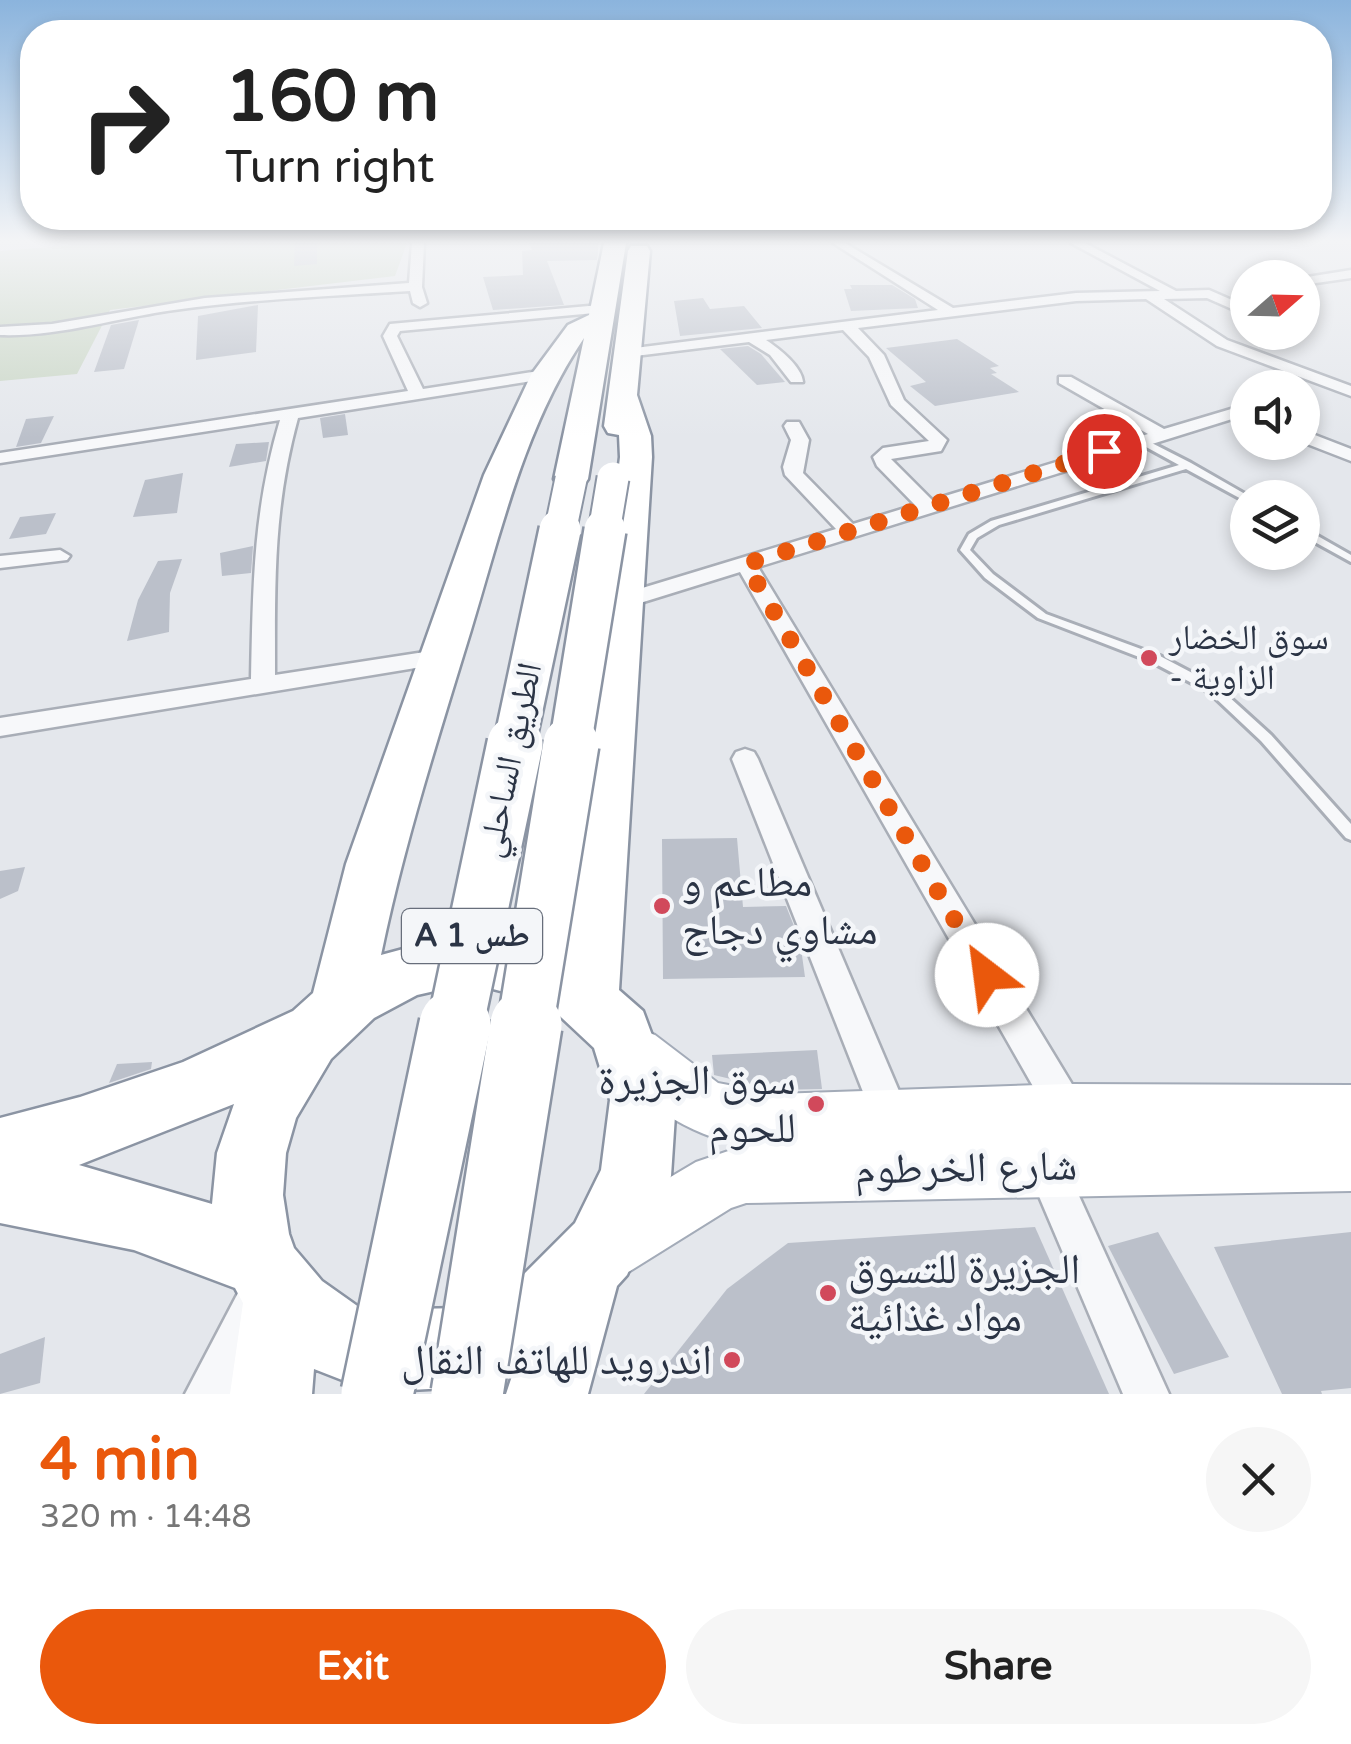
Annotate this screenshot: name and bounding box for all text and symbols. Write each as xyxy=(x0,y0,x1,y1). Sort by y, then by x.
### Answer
text: 160 m xyxy=(225,56,439,140)
icon: right xyxy=(60,60,190,190)
text: Turn right xyxy=(225,141,434,195)
north arrow xyxy=(1230,260,1320,350)
map controls xyxy=(1230,260,1320,570)
button: sound xyxy=(1230,370,1320,460)
pin xyxy=(1062,409,1147,494)
icon: arrive xyxy=(1077,424,1132,479)
button: layers xyxy=(1230,480,1320,570)
place label: سوق الخضار - الزاوية xyxy=(1168,617,1329,699)
marker: سوق الخضار - الزاوية xyxy=(1138,647,1160,669)
street label: الطريق الساحلي xyxy=(469,659,557,863)
place label: مطاعم و مشاوي دجاج xyxy=(682,857,878,962)
marker: مطاعم و مشاوي دجاج xyxy=(651,895,673,917)
road number: A 1 طس xyxy=(402,909,542,963)
position arrow xyxy=(935,923,1039,1027)
place label: سوق الجزيرة للحوم xyxy=(598,1055,796,1156)
marker: سوق الجزيرة للحوم xyxy=(805,1093,827,1115)
street label: شارع الخرطوم xyxy=(854,1141,1078,1197)
place label: الجزيرة للتسوق مواد غذائية xyxy=(848,1244,1080,1343)
marker: الجزيرة للتسوق مواد غذائية xyxy=(817,1282,839,1304)
place label: اندرويد للهاتف النقال xyxy=(401,1335,712,1386)
marker: اندرويد للهاتف النقال xyxy=(721,1349,743,1371)
text: 4 min xyxy=(40,1424,200,1496)
button: close xyxy=(1206,1427,1311,1532)
text: 320 m · 14:48 xyxy=(40,1498,252,1536)
button: Exit xyxy=(40,1609,666,1724)
button: Share xyxy=(686,1609,1311,1724)

